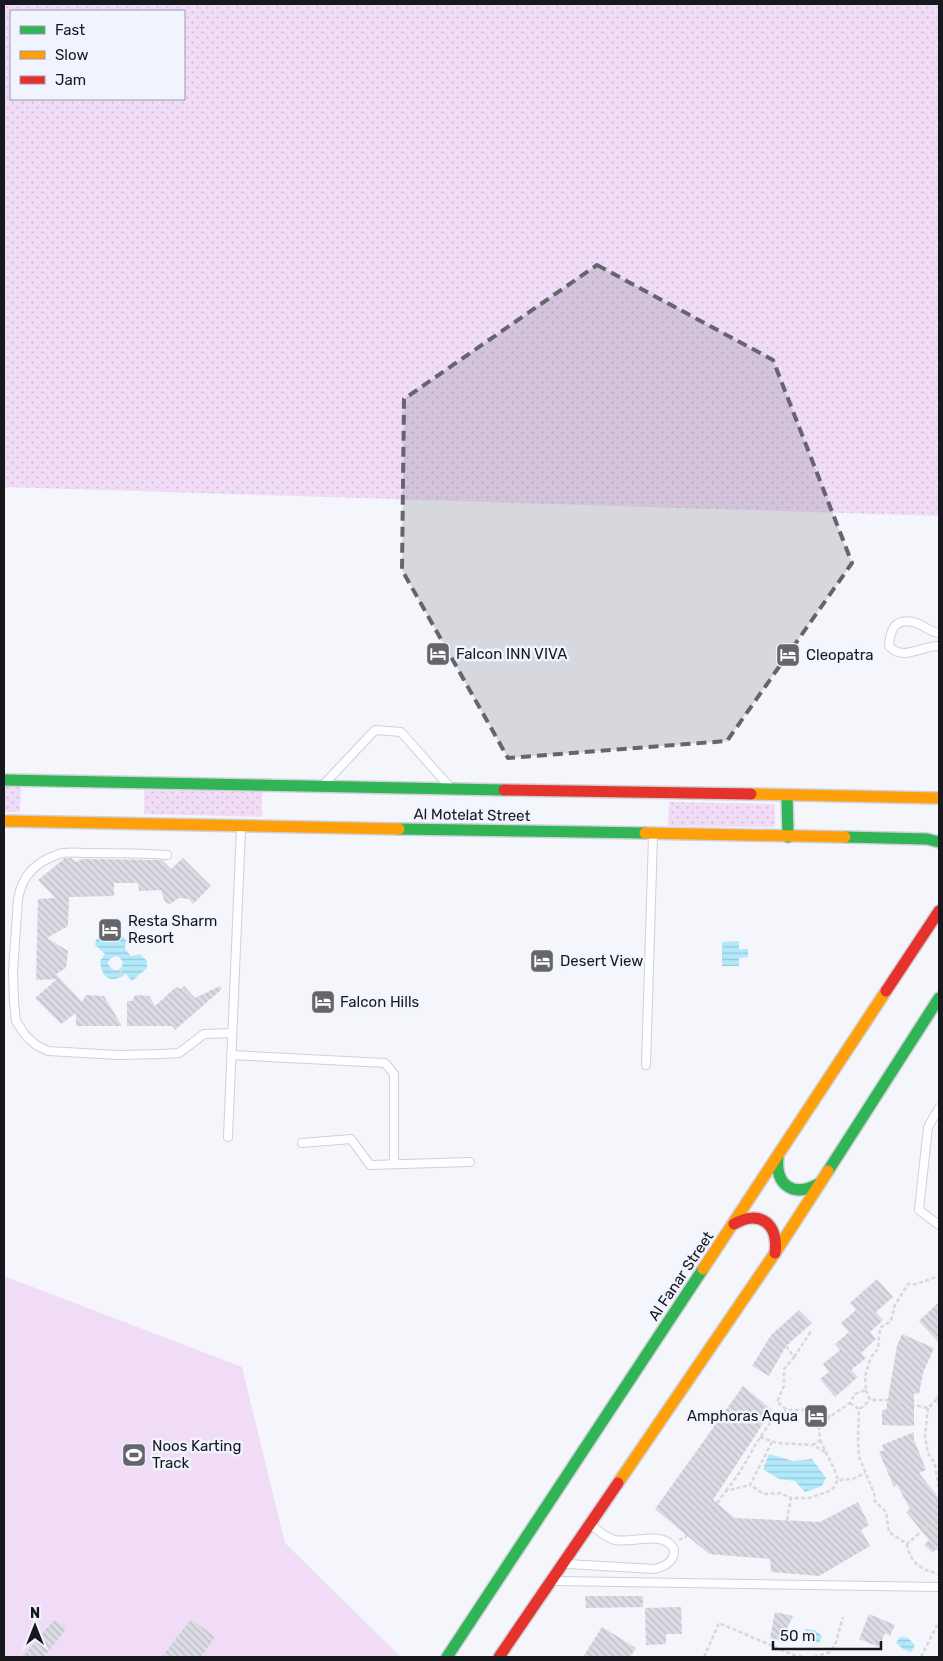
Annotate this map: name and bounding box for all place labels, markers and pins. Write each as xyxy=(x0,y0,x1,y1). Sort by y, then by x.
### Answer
hotel icon: Falcon INN VIVA xyxy=(425,641,451,667)
hotel icon: Cleopatra xyxy=(775,642,801,668)
place label: Falcon INN VIVA xyxy=(456,645,567,663)
place label: Cleopatra xyxy=(806,646,874,664)
place label: Resta Sharm Resort xyxy=(128,912,217,947)
hotel icon: Resta Sharm Resort xyxy=(97,917,123,943)
hotel icon: Desert View xyxy=(529,948,555,974)
place label: Desert View xyxy=(560,952,643,970)
hotel icon: Falcon Hills xyxy=(310,989,336,1015)
place label: Falcon Hills xyxy=(340,993,420,1011)
hotel icon: Amphoras Aqua xyxy=(803,1403,829,1429)
place label: Amphoras Aqua xyxy=(687,1407,798,1425)
place label: Noos Karting Track xyxy=(152,1437,241,1472)
sports icon: Noos Karting Track xyxy=(121,1442,147,1468)

